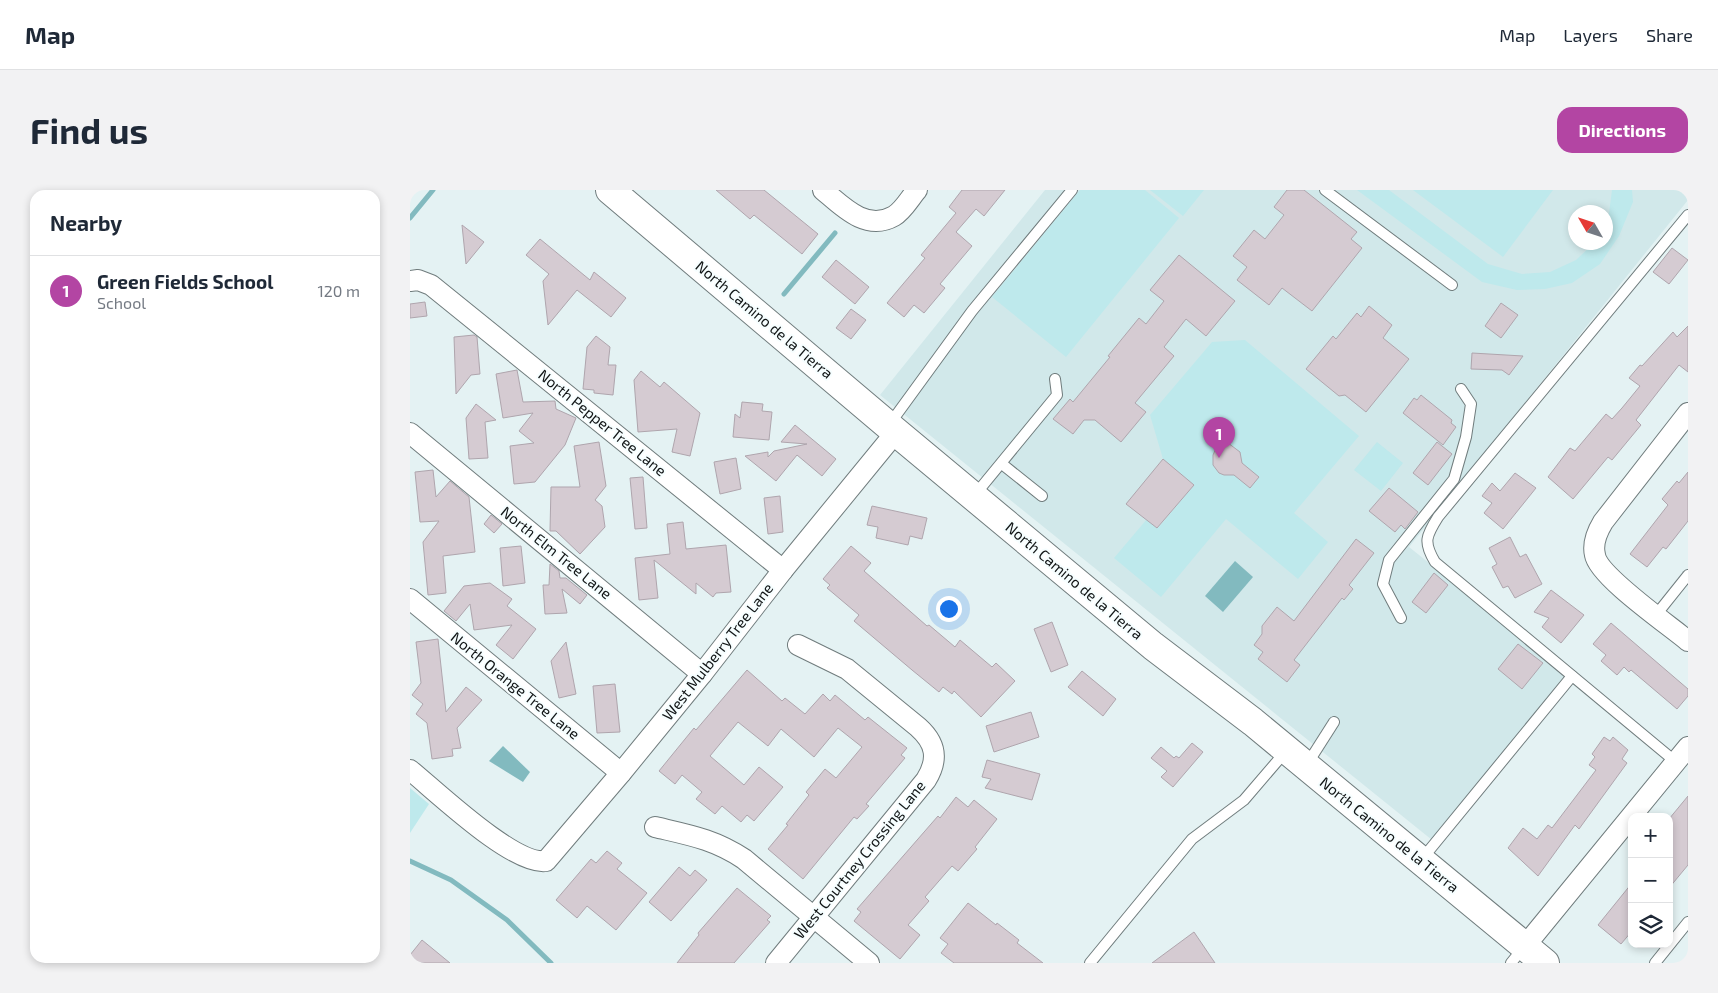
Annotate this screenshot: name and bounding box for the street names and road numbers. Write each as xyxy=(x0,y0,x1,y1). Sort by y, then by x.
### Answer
street label: North Camino de la Tierra xyxy=(692,257,837,382)
street label: North Pepper Tree Lane xyxy=(535,365,670,479)
street label: North Elm Tree Lane xyxy=(498,502,616,602)
street label: North Camino de la Tierra xyxy=(1002,518,1147,643)
street label: West Mulberry Tree Lane xyxy=(658,579,776,724)
street label: North Orange Tree Lane xyxy=(448,628,584,743)
street label: North Camino de la Tierra xyxy=(1317,773,1463,896)
street label: West Courtney Crossing Lane xyxy=(790,776,929,942)

